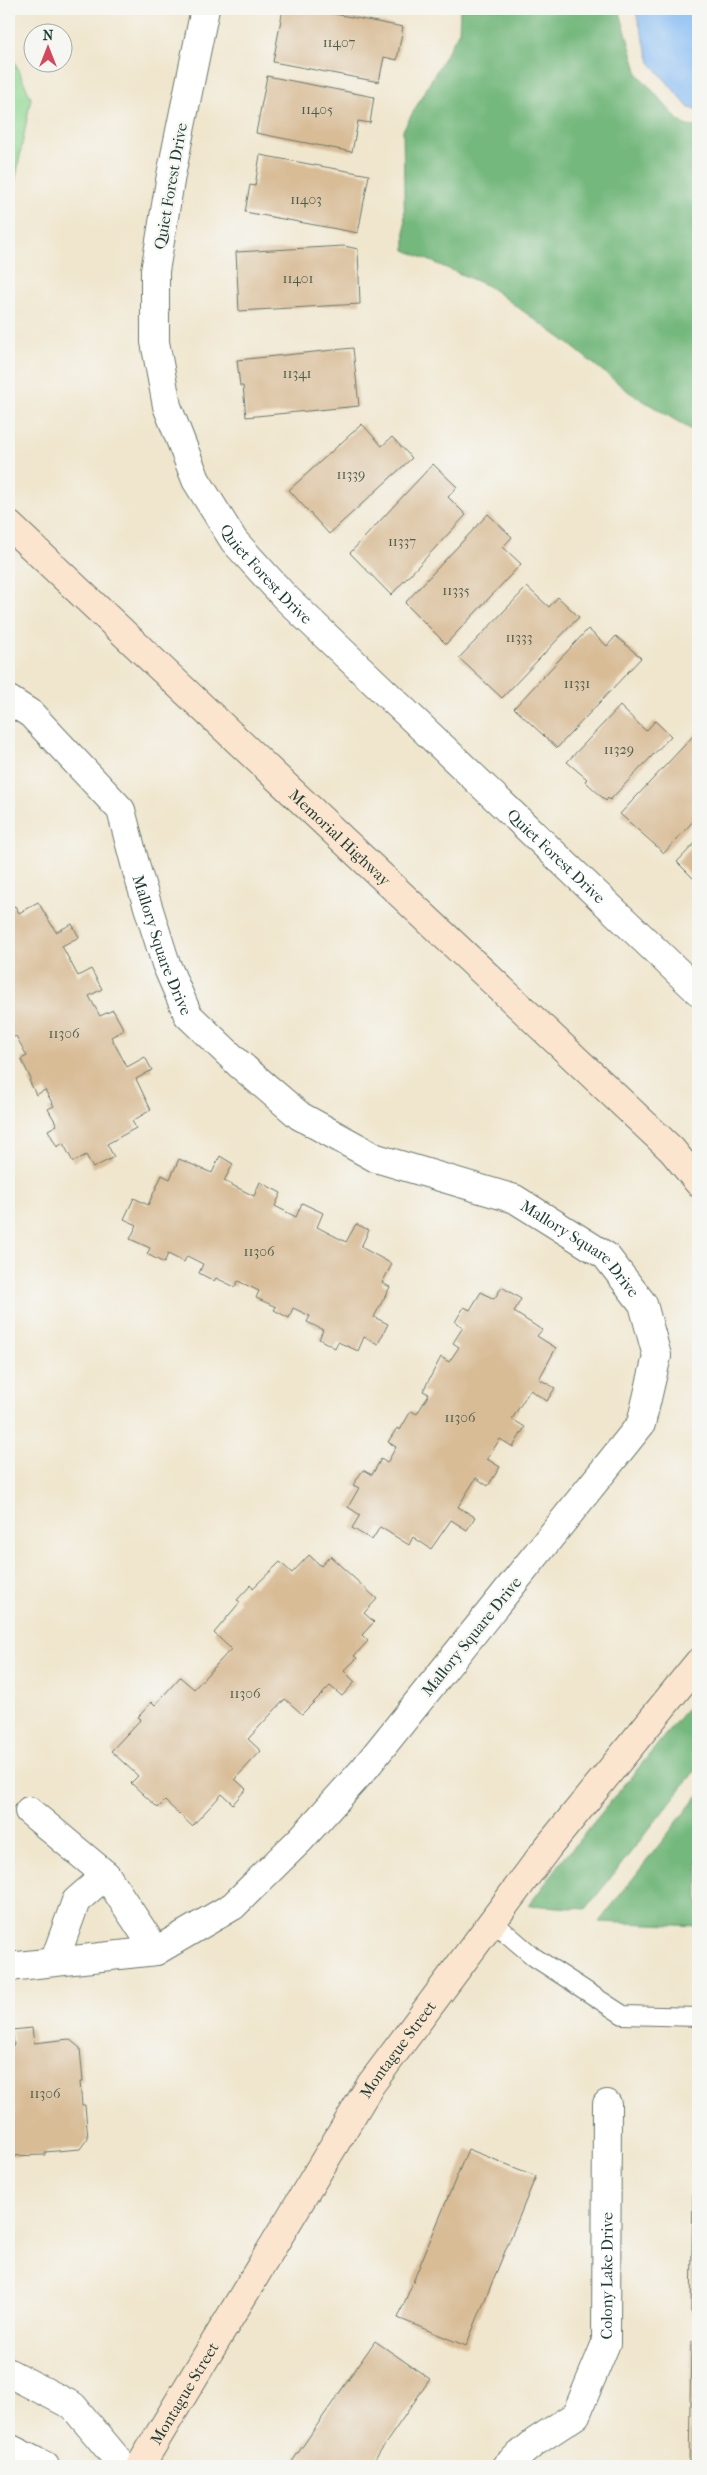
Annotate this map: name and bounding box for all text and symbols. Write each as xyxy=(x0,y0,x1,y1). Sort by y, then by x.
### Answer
north arrow xyxy=(22,22,72,72)
text: N xyxy=(43,27,54,44)
house number: 11407 xyxy=(323,34,356,51)
house number: 11405 xyxy=(301,101,333,118)
street label: Quiet Forest Drive xyxy=(150,121,191,251)
house number: 11403 xyxy=(290,191,322,208)
house number: 11401 xyxy=(283,270,313,287)
house number: 11341 xyxy=(283,365,312,382)
house number: 11339 xyxy=(337,466,365,483)
street label: Quiet Forest Drive xyxy=(216,521,316,628)
house number: 11337 xyxy=(388,533,416,550)
house number: 11335 xyxy=(442,582,470,599)
house number: 11333 xyxy=(505,629,533,646)
house number: 11331 xyxy=(564,675,590,692)
house number: 11329 xyxy=(604,741,634,758)
street label: Memorial Highway xyxy=(285,785,395,890)
street label: Quiet Forest Drive xyxy=(503,805,609,907)
street label: Mallory Square Drive xyxy=(129,873,196,1018)
house number: 11306 xyxy=(48,1025,80,1042)
street label: Mallory Square Drive xyxy=(517,1196,643,1301)
house number: 11306 xyxy=(243,1243,275,1260)
house number: 11306 xyxy=(444,1409,476,1426)
street label: Mallory Square Drive xyxy=(418,1573,525,1700)
house number: 11306 xyxy=(229,1685,261,1702)
street label: Montague Street xyxy=(356,1997,440,2102)
house number: 11306 xyxy=(29,2085,61,2102)
street label: Colony Lake Drive xyxy=(597,2212,617,2339)
street label: Montague Street xyxy=(146,2339,223,2448)

